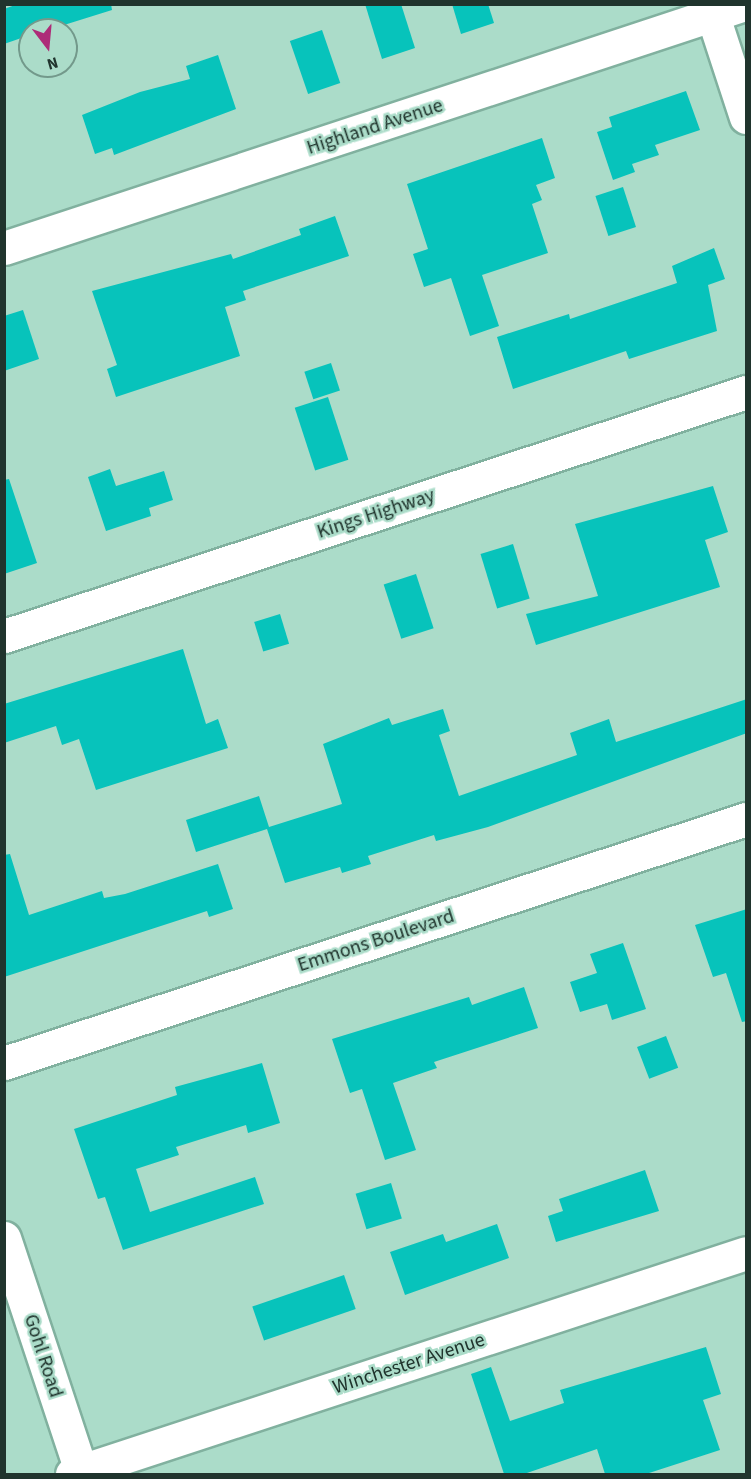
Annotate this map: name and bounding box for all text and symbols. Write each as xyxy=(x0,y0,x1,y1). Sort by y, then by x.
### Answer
north arrow xyxy=(18,18,78,78)
text: N xyxy=(44,51,61,75)
street label: Highland Avenue xyxy=(304,94,446,160)
street label: Kings Highway xyxy=(314,484,438,544)
street label: Emmons Boulevard xyxy=(295,904,457,978)
street label: Gohl Road xyxy=(18,1311,68,1401)
street label: Winchester Avenue xyxy=(330,1328,488,1400)

